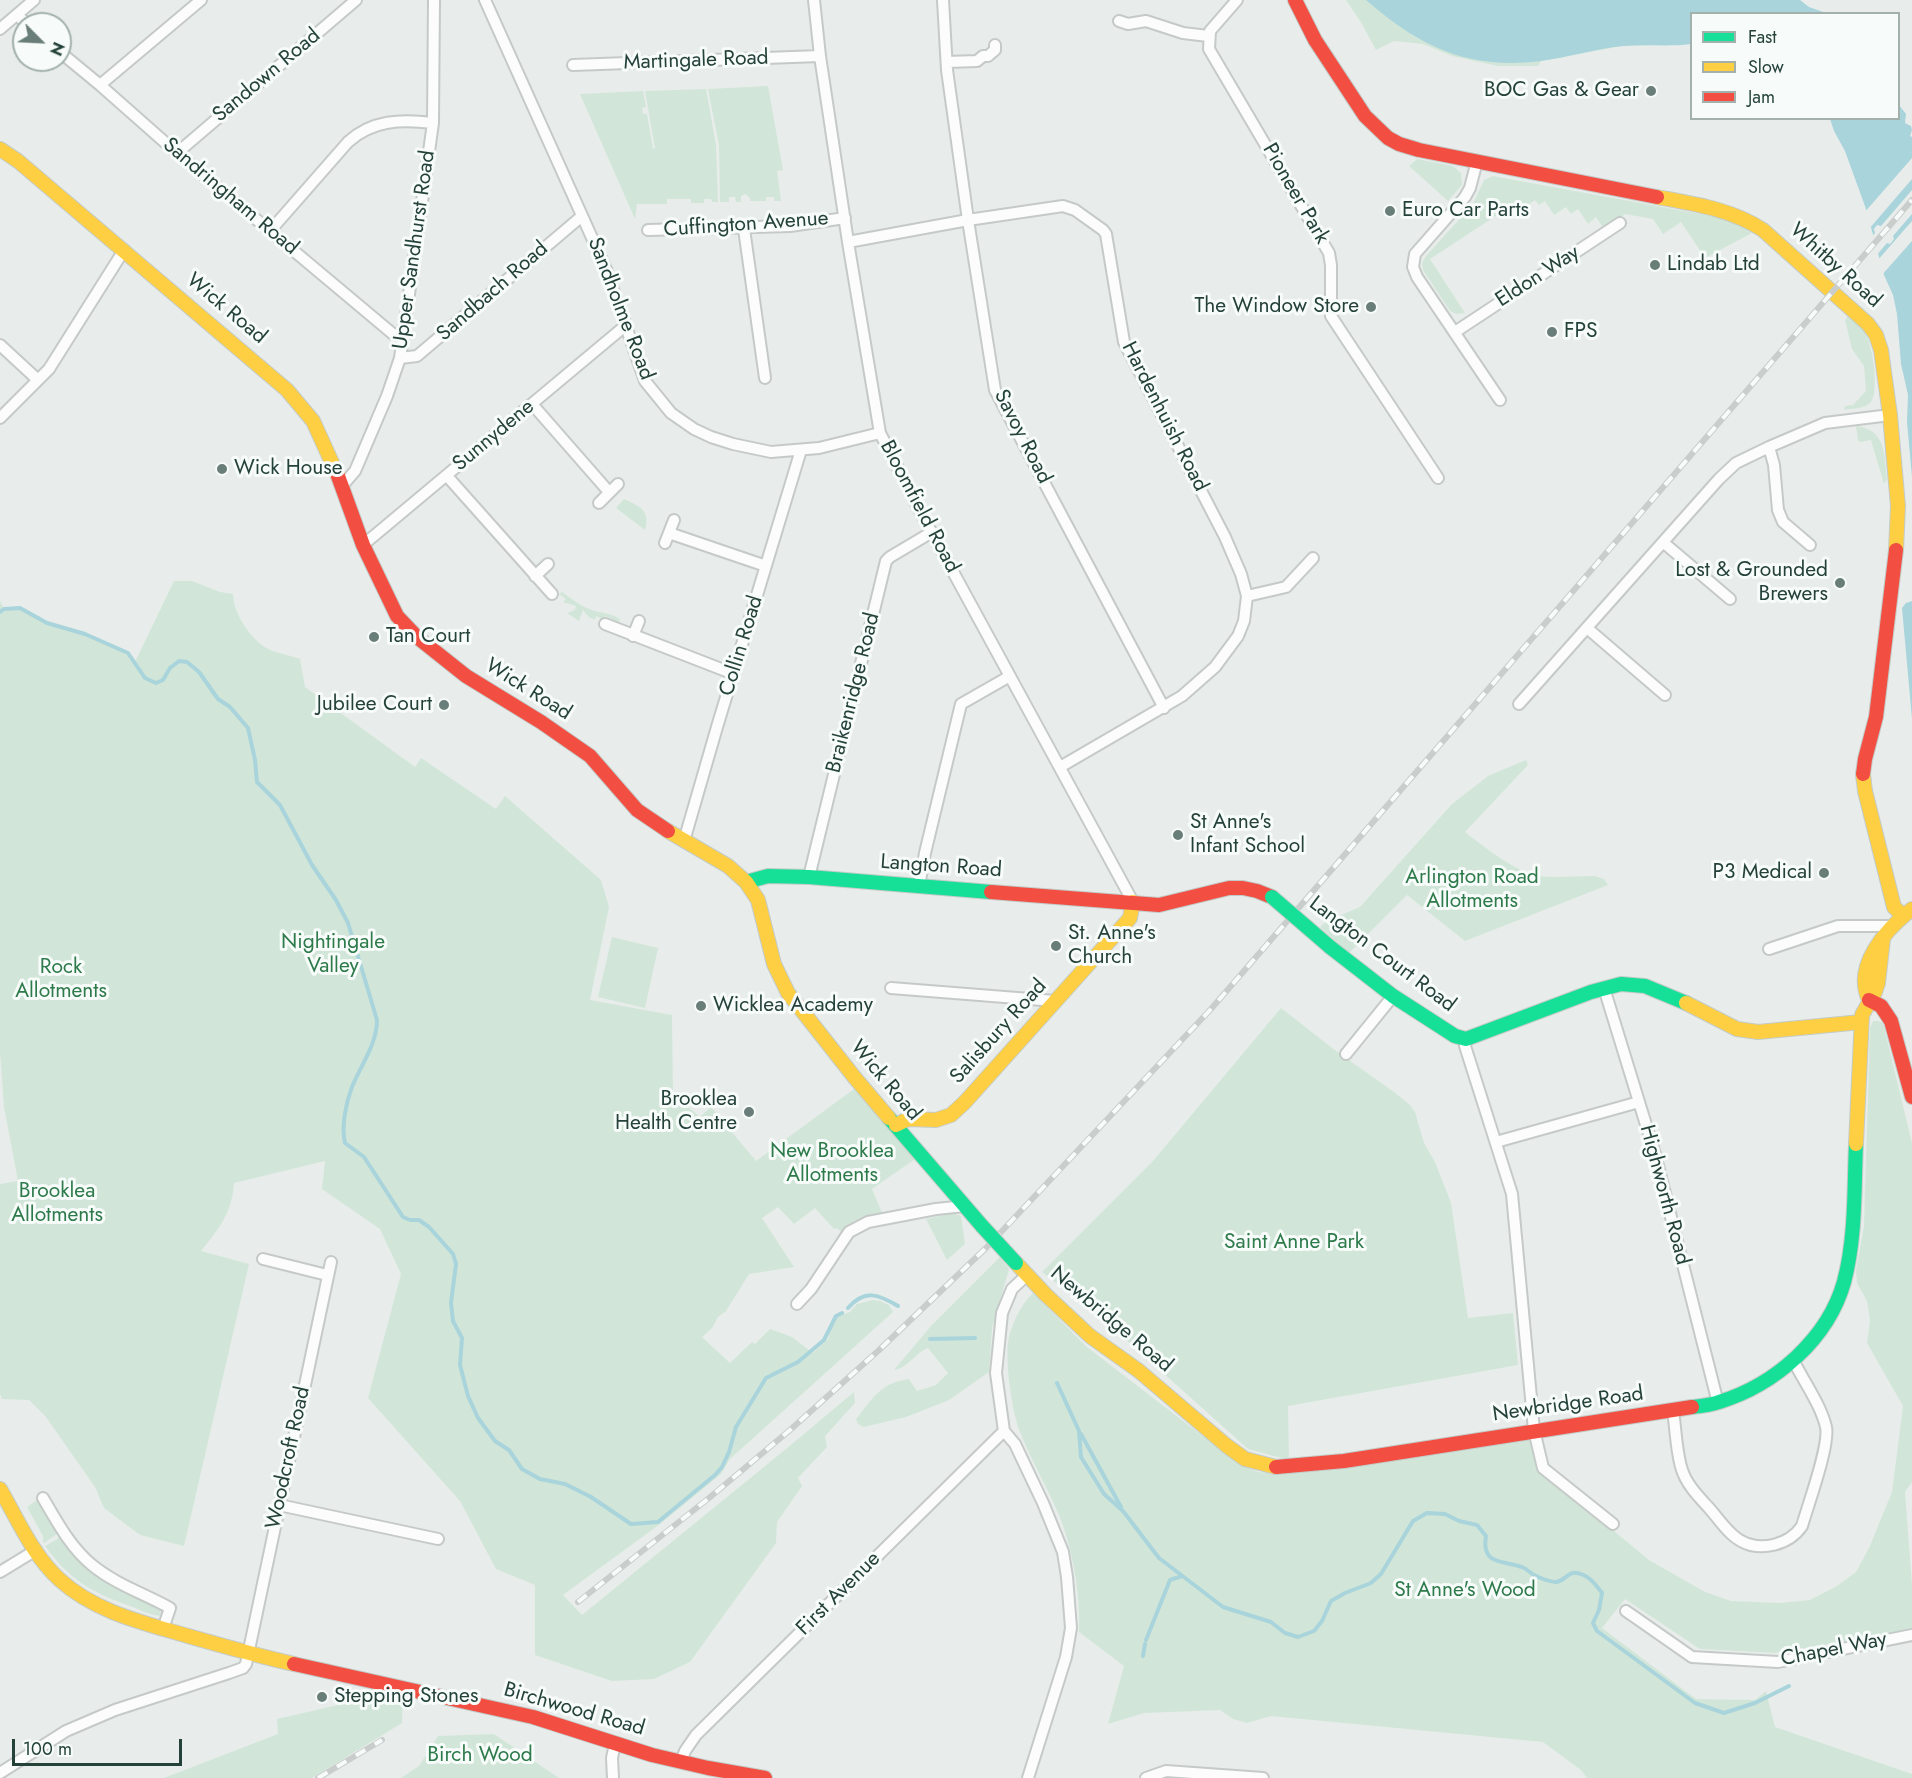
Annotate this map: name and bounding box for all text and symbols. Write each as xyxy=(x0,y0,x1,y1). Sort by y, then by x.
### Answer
north arrow xyxy=(12,12,72,72)
legend xyxy=(1690,12,1900,120)
street label: Sandown Road xyxy=(208,24,326,128)
text: Fast xyxy=(1748,24,1777,50)
text: N xyxy=(44,38,70,59)
street label: Martingale Road xyxy=(623,46,769,76)
text: Slow xyxy=(1748,54,1784,80)
place label: BOC Gas & Gear xyxy=(1484,78,1639,104)
marker: BOC Gas & Gear xyxy=(1644,84,1658,98)
text: Jam xyxy=(1748,84,1775,110)
street label: Sandringham Road xyxy=(157,133,303,261)
street label: Pioneer Park xyxy=(1256,139,1334,249)
street label: Upper Sandhurst Road xyxy=(389,149,441,351)
place label: Euro Car Parts xyxy=(1402,198,1529,224)
marker: Euro Car Parts xyxy=(1383,204,1397,218)
street label: Cuffington Avenue xyxy=(663,207,829,243)
street label: Whitby Road xyxy=(1784,218,1886,314)
street label: Sandholme Road xyxy=(581,234,659,384)
street label: Sandbach Road xyxy=(432,237,554,347)
street label: Eldon Way xyxy=(1491,241,1585,313)
place label: Lindab Ltd xyxy=(1667,252,1760,278)
marker: Lindab Ltd xyxy=(1648,258,1662,272)
street label: Wick Road xyxy=(181,268,271,350)
place label: The Window Store xyxy=(1194,294,1359,320)
marker: The Window Store xyxy=(1364,300,1378,314)
place label: FPS xyxy=(1564,319,1598,345)
marker: FPS xyxy=(1545,325,1559,339)
street label: Hardenhuish Road xyxy=(1115,338,1213,496)
street label: Savoy Road xyxy=(988,386,1056,488)
street label: Sunnydene xyxy=(448,395,540,477)
street label: Bloomfield Road xyxy=(873,436,965,578)
place label: Wick House xyxy=(234,456,343,482)
marker: Wick House xyxy=(215,462,229,476)
place label: Lost & Grounded Brewers xyxy=(1675,558,1828,608)
marker: Lost & Grounded Brewers xyxy=(1833,576,1847,590)
street label: Collin Road xyxy=(715,593,769,699)
street label: Braikenridge Road xyxy=(822,610,886,776)
place label: Tan Court xyxy=(386,624,470,650)
marker: Tan Court xyxy=(367,630,381,644)
street label: Wick Road xyxy=(480,654,576,726)
place label: Jubilee Court xyxy=(317,692,432,718)
marker: Jubilee Court xyxy=(437,698,451,712)
place label: St Anne's Infant School xyxy=(1190,810,1305,860)
marker: St Anne's Infant School xyxy=(1171,828,1185,842)
street label: Langton Road xyxy=(879,850,1003,884)
place label: P3 Medical xyxy=(1713,860,1812,886)
park label: Arlington Road Allotments xyxy=(1405,865,1539,915)
marker: P3 Medical xyxy=(1817,866,1831,880)
street label: Langton Court Road xyxy=(1304,892,1460,1018)
place label: St. Anne's Church xyxy=(1068,921,1156,971)
park label: Nightingale Valley xyxy=(281,930,385,980)
marker: St. Anne's Church xyxy=(1049,939,1063,953)
park label: Rock Allotments xyxy=(15,955,107,1005)
street label: Salisbury Road xyxy=(945,975,1053,1089)
place label: Wicklea Academy xyxy=(713,993,873,1019)
marker: Wicklea Academy xyxy=(694,999,708,1013)
street label: Wick Road xyxy=(844,1036,926,1126)
place label: Brooklea Health Centre xyxy=(615,1087,737,1137)
marker: Brooklea Health Centre xyxy=(742,1105,756,1119)
street label: Highworth Road xyxy=(1633,1122,1695,1268)
park label: New Brooklea Allotments xyxy=(770,1139,894,1189)
park label: Brooklea Allotments xyxy=(11,1179,103,1229)
park label: Saint Anne Park xyxy=(1224,1230,1364,1256)
street label: Newbridge Road xyxy=(1045,1261,1177,1379)
street label: Newbridge Road xyxy=(1491,1382,1645,1428)
street label: Woodcroft Road xyxy=(262,1384,316,1532)
street label: First Avenue xyxy=(792,1547,886,1641)
park label: St Anne's Wood xyxy=(1394,1578,1536,1604)
street label: Chapel Way xyxy=(1779,1627,1889,1673)
street label: Birchwood Road xyxy=(501,1678,647,1742)
place label: Stepping Stones xyxy=(334,1684,478,1710)
marker: Stepping Stones xyxy=(315,1690,329,1704)
scale bar xyxy=(15,1727,184,1765)
text: 100 m xyxy=(23,1736,72,1762)
park label: Birch Wood xyxy=(427,1743,533,1769)

